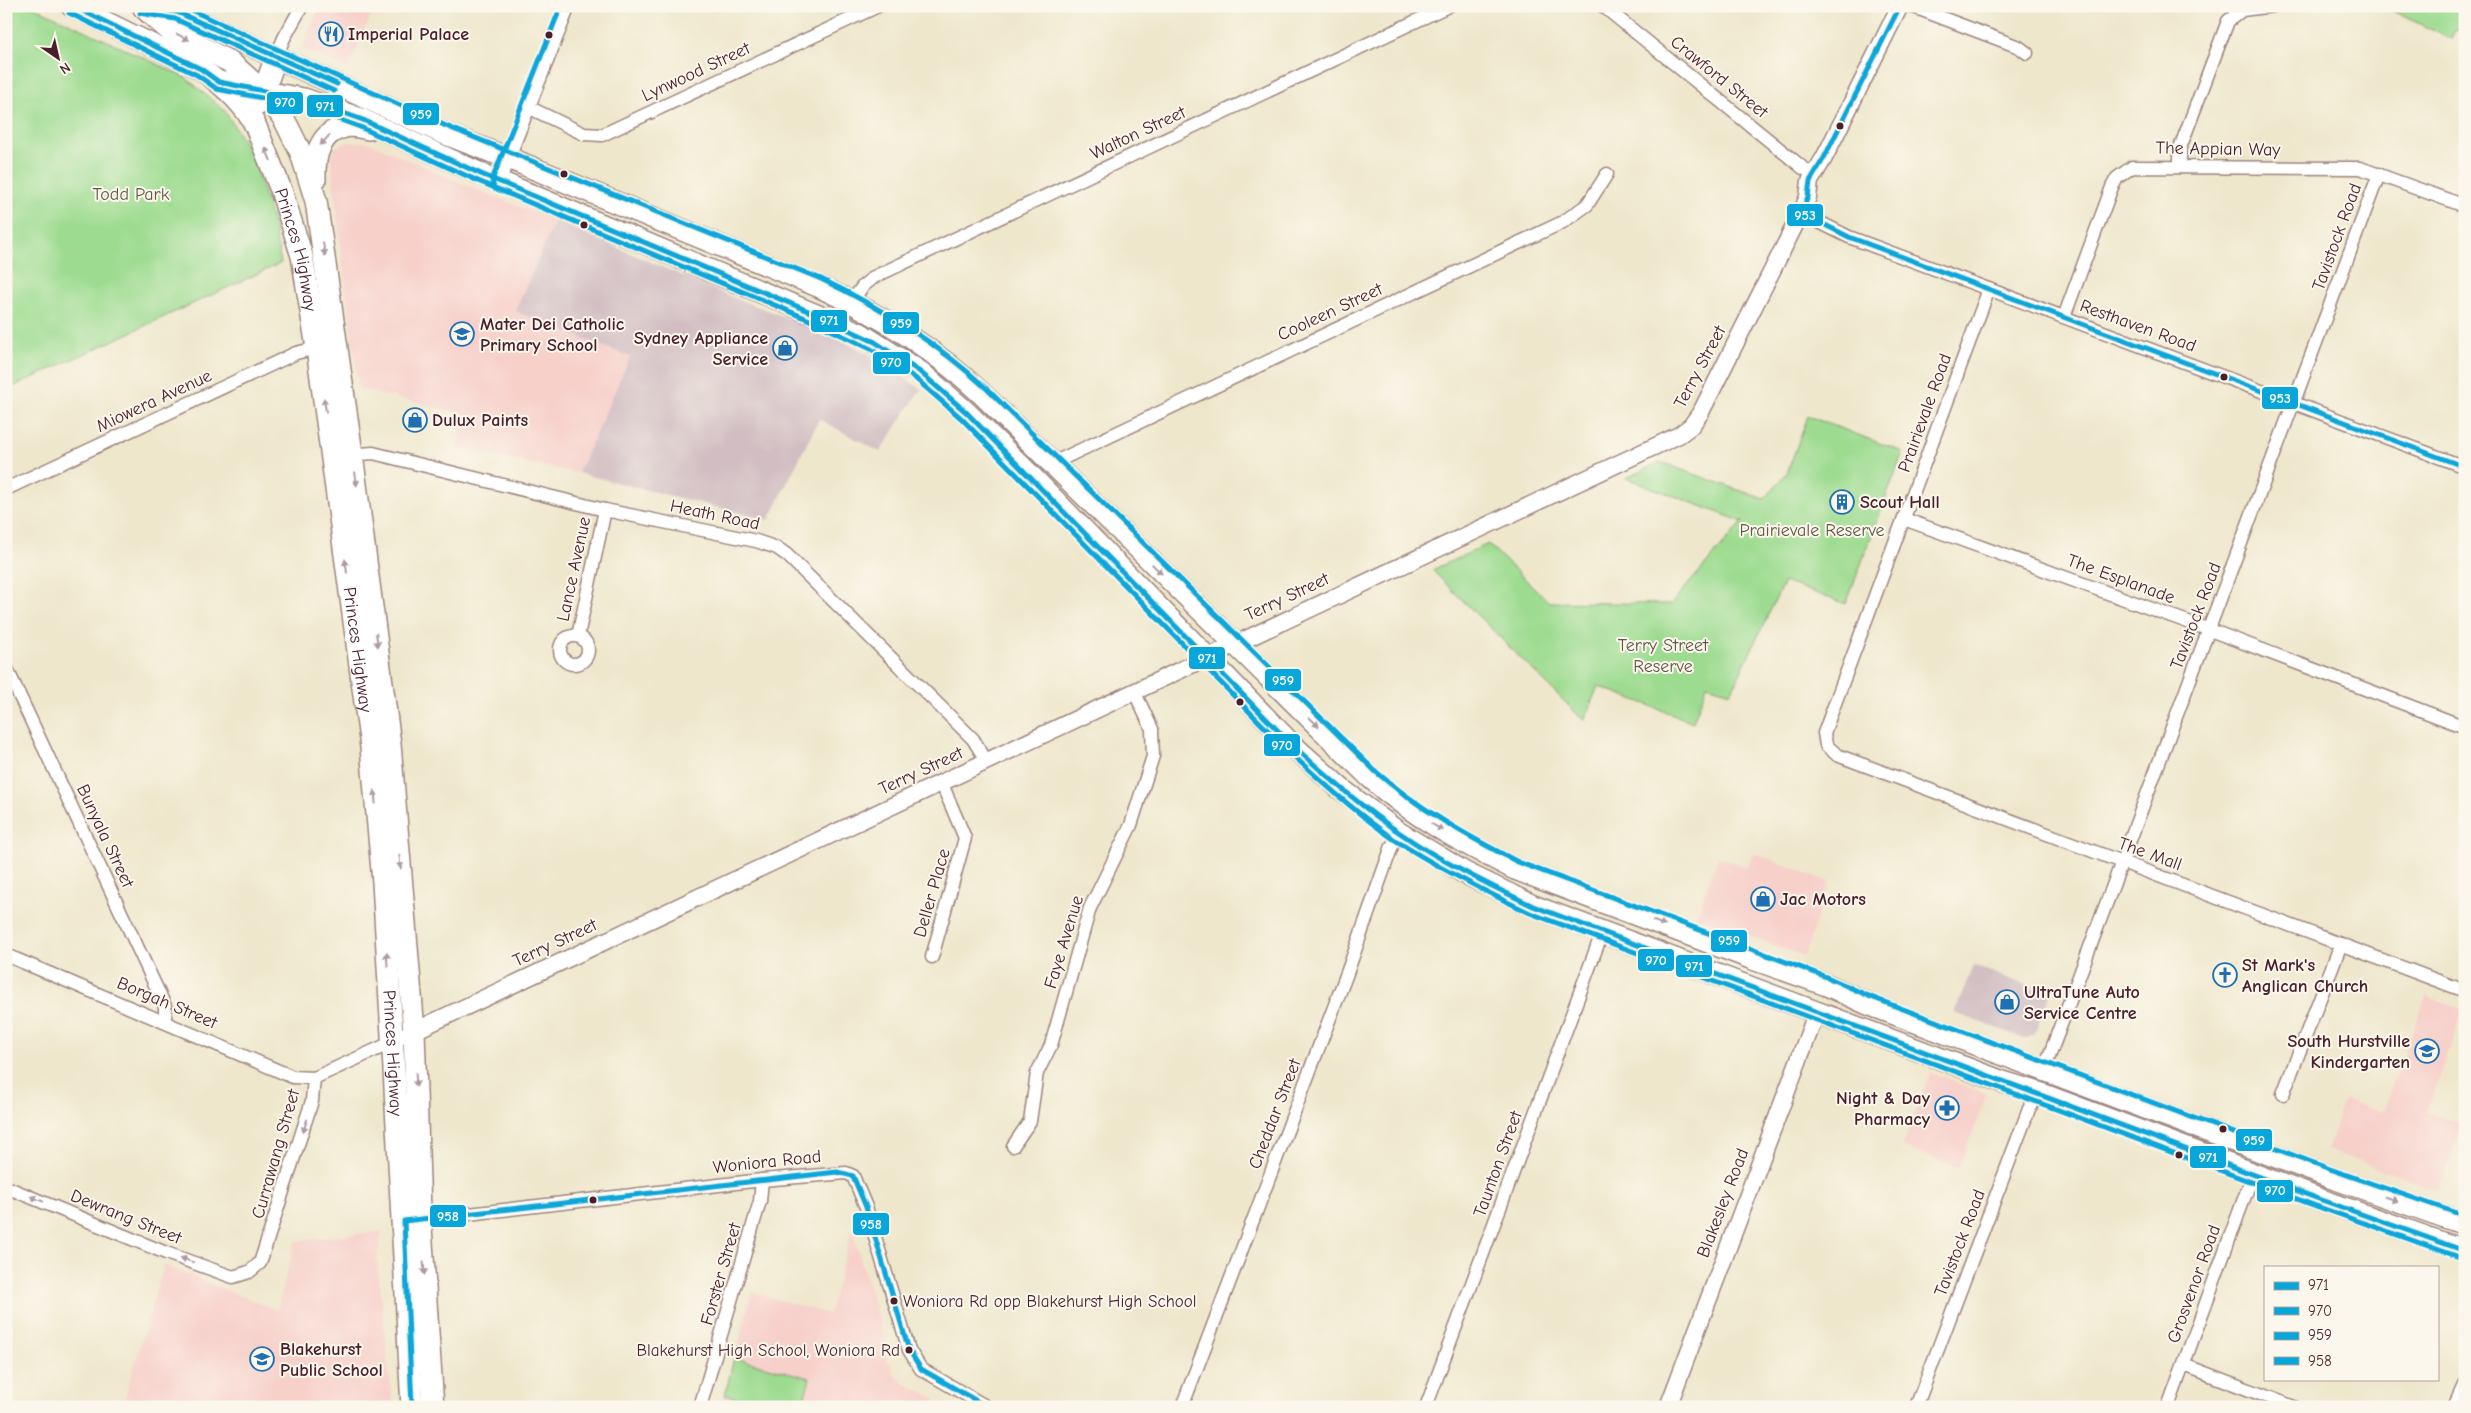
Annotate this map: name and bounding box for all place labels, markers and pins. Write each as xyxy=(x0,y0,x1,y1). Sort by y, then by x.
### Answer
restaurant icon: Imperial Palace xyxy=(318,21,344,47)
place label: Imperial Palace xyxy=(348,24,469,45)
unlabelled marker xyxy=(544,30,554,40)
unlabelled marker xyxy=(1835,121,1845,131)
unlabelled marker xyxy=(559,169,569,179)
unlabelled marker xyxy=(579,220,589,230)
place label: Mater Dei Catholic Primary School xyxy=(480,314,625,356)
school or university icon: Mater Dei Catholic Primary School xyxy=(449,321,475,347)
place label: Sydney Appliance Service xyxy=(634,328,768,370)
shop icon: Sydney Appliance Service xyxy=(772,335,798,361)
unlabelled marker xyxy=(2219,372,2229,382)
shop icon: Dulux Paints xyxy=(402,407,428,433)
place label: Dulux Paints xyxy=(432,410,528,431)
building icon: Scout Hall xyxy=(1829,489,1855,515)
place label: Scout Hall xyxy=(1860,492,1940,513)
unlabelled marker xyxy=(1235,697,1245,707)
shop icon: Jac Motors xyxy=(1750,886,1776,912)
place label: Jac Motors xyxy=(1780,889,1866,910)
place label: St Mark's Anglican Church xyxy=(2242,955,2368,997)
church icon: St Mark's Anglican Church xyxy=(2212,962,2238,988)
place label: UltraTune Auto Service Centre xyxy=(2024,982,2140,1024)
shop icon: UltraTune Auto Service Centre xyxy=(1994,989,2020,1015)
place label: South Hurstville Kindergarten xyxy=(2287,1031,2410,1073)
school or university icon: South Hurstville Kindergarten xyxy=(2414,1038,2440,1064)
place label: Night & Day Pharmacy xyxy=(1836,1088,1931,1130)
pharmacy icon: Night & Day Pharmacy xyxy=(1934,1095,1960,1121)
unlabelled marker xyxy=(2218,1124,2228,1134)
unlabelled marker xyxy=(2174,1150,2184,1160)
unlabelled marker xyxy=(588,1195,598,1205)
place label: Woniora Rd opp Blakehurst High School xyxy=(903,1292,1196,1311)
marker: Woniora Rd opp Blakehurst High School xyxy=(889,1296,899,1306)
place label: Blakehurst Public School xyxy=(280,1339,383,1381)
place label: Blakehurst High School, Woniora Rd xyxy=(636,1341,900,1360)
marker: Blakehurst High School, Woniora Rd xyxy=(904,1345,914,1355)
school or university icon: Blakehurst Public School xyxy=(249,1346,275,1372)

